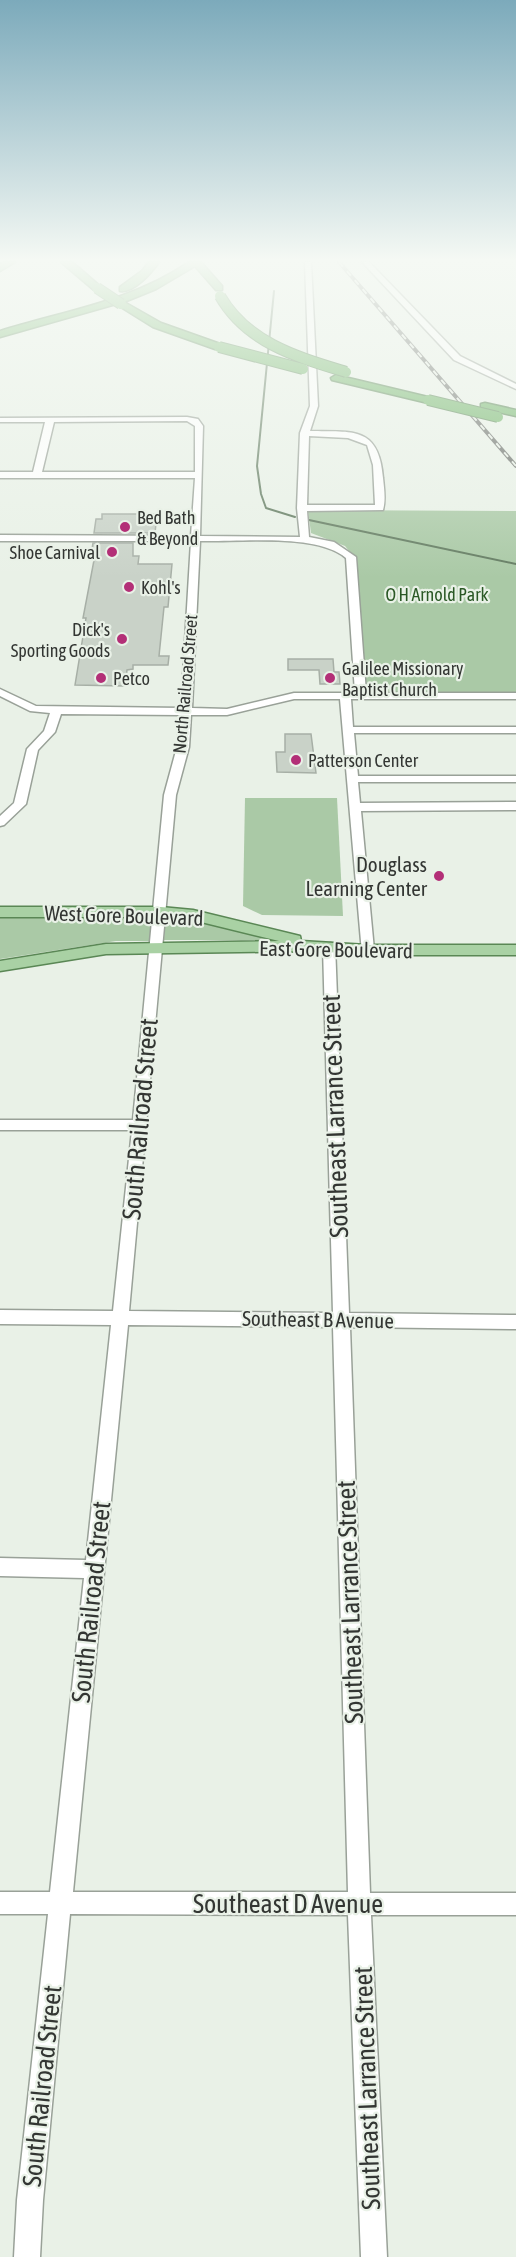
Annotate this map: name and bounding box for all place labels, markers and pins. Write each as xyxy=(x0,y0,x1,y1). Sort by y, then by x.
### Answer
place label: Bed Bath & Beyond xyxy=(137,507,198,549)
marker: Bed Bath & Beyond xyxy=(118,520,132,534)
place label: Shoe Carnival xyxy=(10,542,100,563)
marker: Shoe Carnival xyxy=(105,545,119,559)
place label: Kohl's xyxy=(141,577,181,598)
marker: Kohl's xyxy=(122,580,136,594)
place label: Dick's Sporting Goods xyxy=(11,619,110,661)
marker: Dick's Sporting Goods xyxy=(115,632,129,646)
place label: Galilee Missionary Baptist Church xyxy=(342,658,463,700)
place label: Petco xyxy=(113,668,150,689)
marker: Petco xyxy=(94,671,108,685)
marker: Galilee Missionary Baptist Church xyxy=(323,671,337,685)
place label: Patterson Center xyxy=(308,750,419,771)
marker: Patterson Center xyxy=(289,753,303,767)
place label: Douglass Learning Center xyxy=(306,852,428,900)
marker: Douglass Learning Center xyxy=(432,869,446,883)

